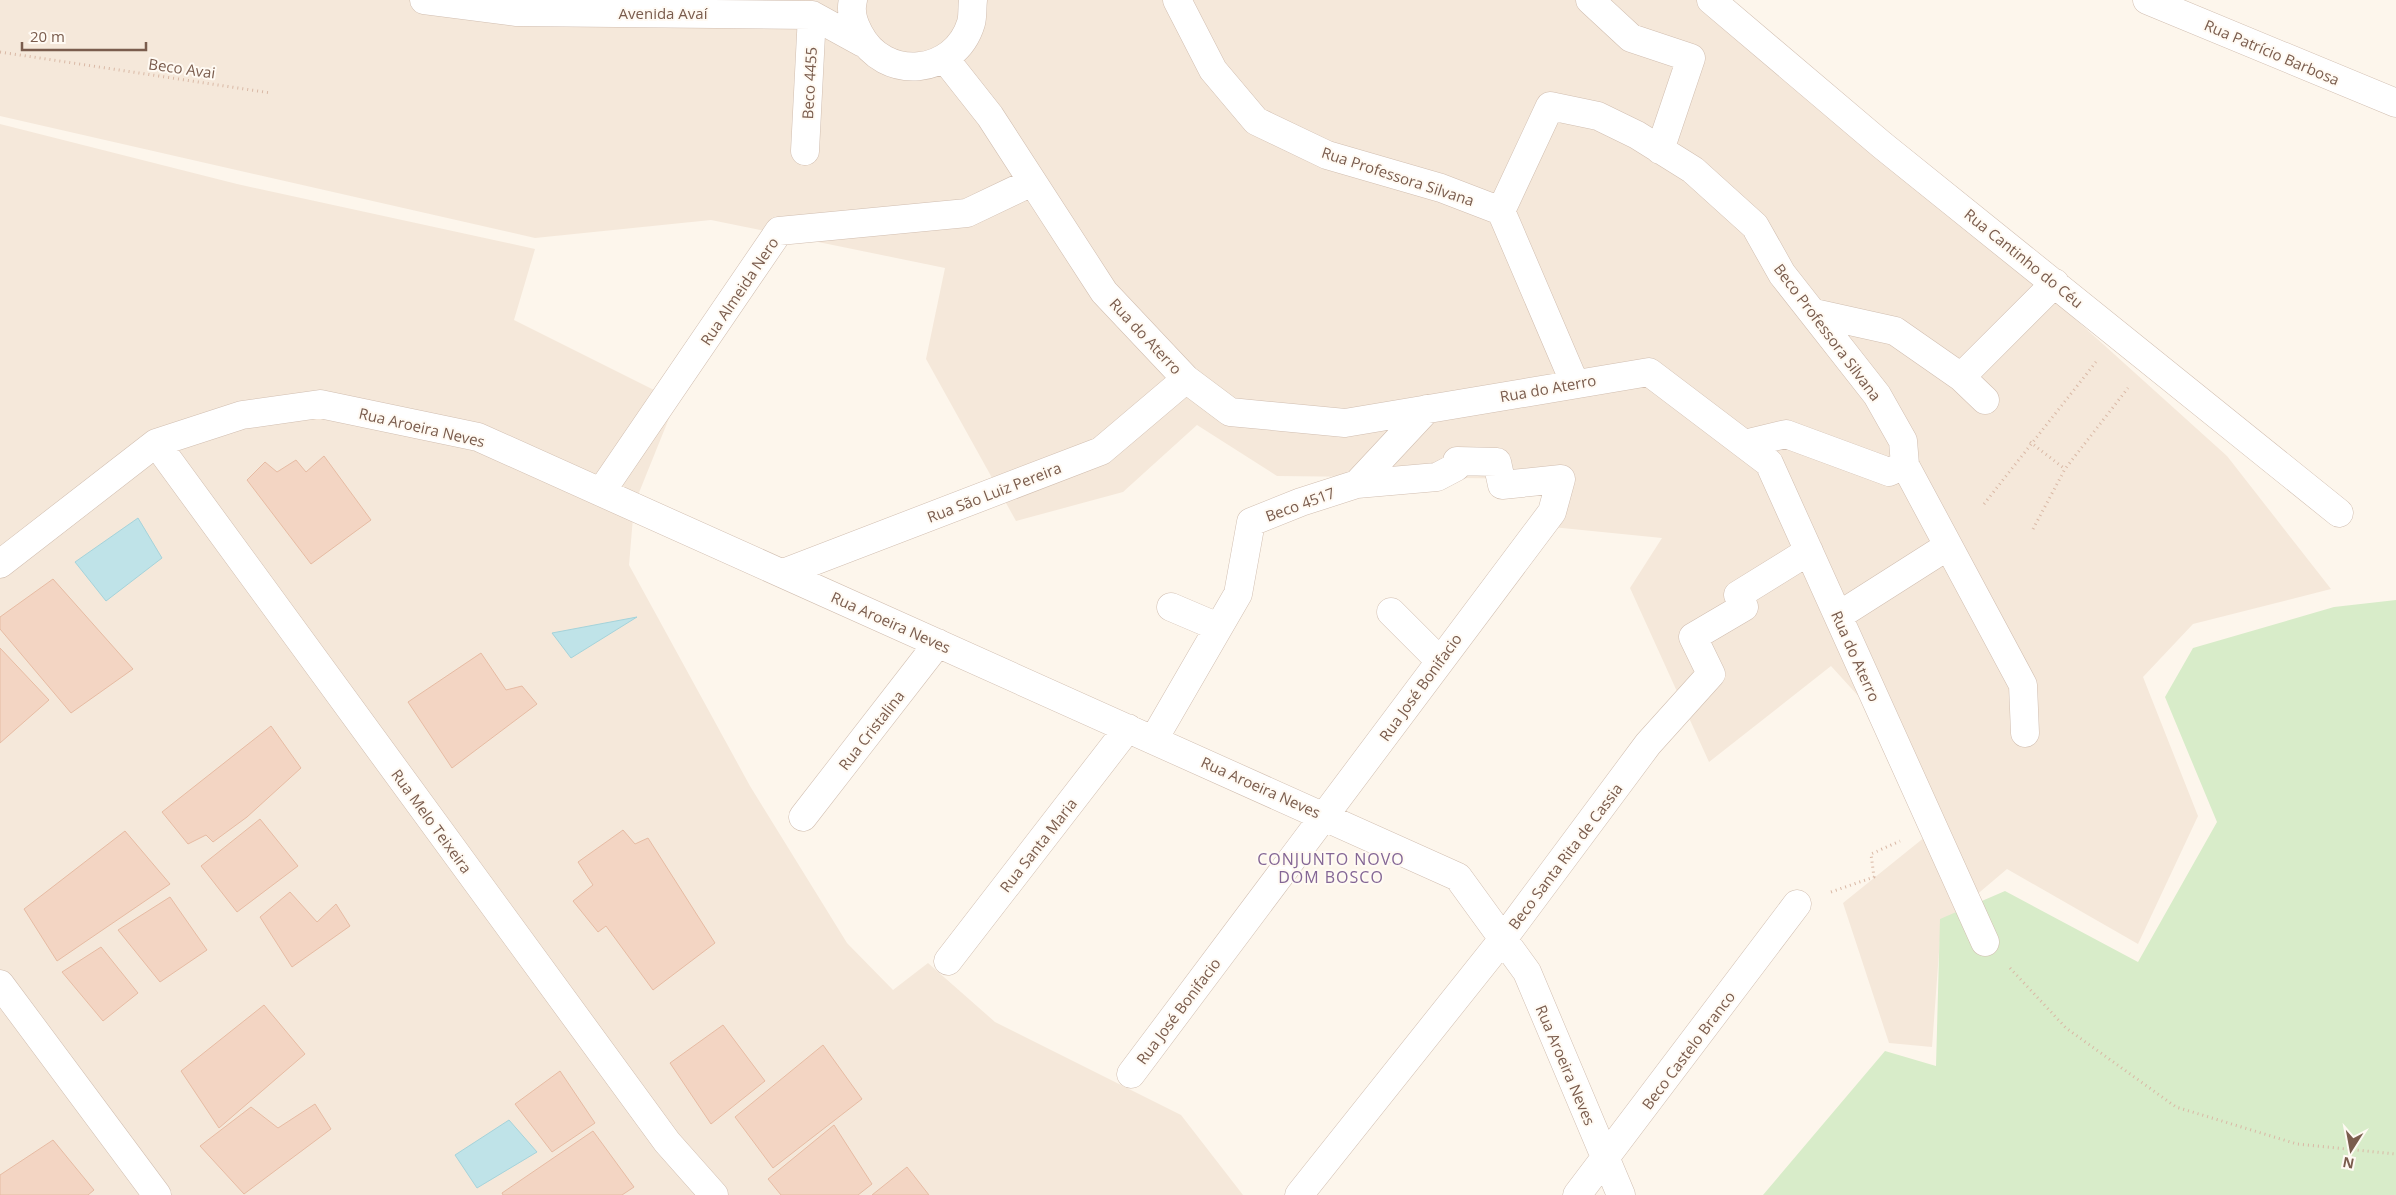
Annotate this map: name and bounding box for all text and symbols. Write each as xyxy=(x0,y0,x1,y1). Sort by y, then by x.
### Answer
street label: Avenida Avaí xyxy=(619,3,709,23)
street label: Rua Patrício Barbosa xyxy=(2201,14,2343,90)
scale bar xyxy=(22,20,146,52)
text: 20 m xyxy=(30,26,65,46)
street label: Beco 4455 xyxy=(797,46,821,120)
street label: Beco Avai xyxy=(147,53,217,83)
street label: Rua Professora Silvana xyxy=(1319,142,1477,210)
street label: Rua Cantinho do Céu xyxy=(1960,204,2088,312)
street label: Rua Almeida Nero xyxy=(695,233,783,349)
street label: Beco Professora Silvana xyxy=(1770,259,1886,405)
street label: Rua do Aterro xyxy=(1105,294,1187,378)
street label: Rua do Aterro xyxy=(1498,370,1598,406)
street label: Rua Aroeira Neves xyxy=(357,403,487,451)
street label: Rua São Luiz Pereira xyxy=(924,457,1064,527)
street label: Beco 4517 xyxy=(1263,482,1337,526)
street label: Rua Aroeira Neves xyxy=(828,587,954,657)
street label: Rua do Aterro xyxy=(1827,607,1885,705)
street label: Rua José Bonifacio xyxy=(1374,629,1466,745)
street label: Rua Cristalina xyxy=(834,686,908,774)
street label: Rua Aroeira Neves xyxy=(1198,752,1324,822)
street label: Rua Melo Teixeira xyxy=(387,765,477,877)
street label: Beco Santa Rita de Cassia xyxy=(1503,779,1627,933)
street label: Rua Santa Maria xyxy=(995,794,1081,896)
district label: CONJUNTO NOVO DOM BOSCO xyxy=(1257,848,1405,888)
street label: Rua José Bonifacio xyxy=(1131,954,1225,1068)
street label: Beco Castelo Branco xyxy=(1637,987,1739,1113)
street label: Rua Aroeira Neves xyxy=(1532,1002,1600,1128)
north arrow xyxy=(2326,1125,2376,1175)
text: N xyxy=(2341,1153,2356,1174)

